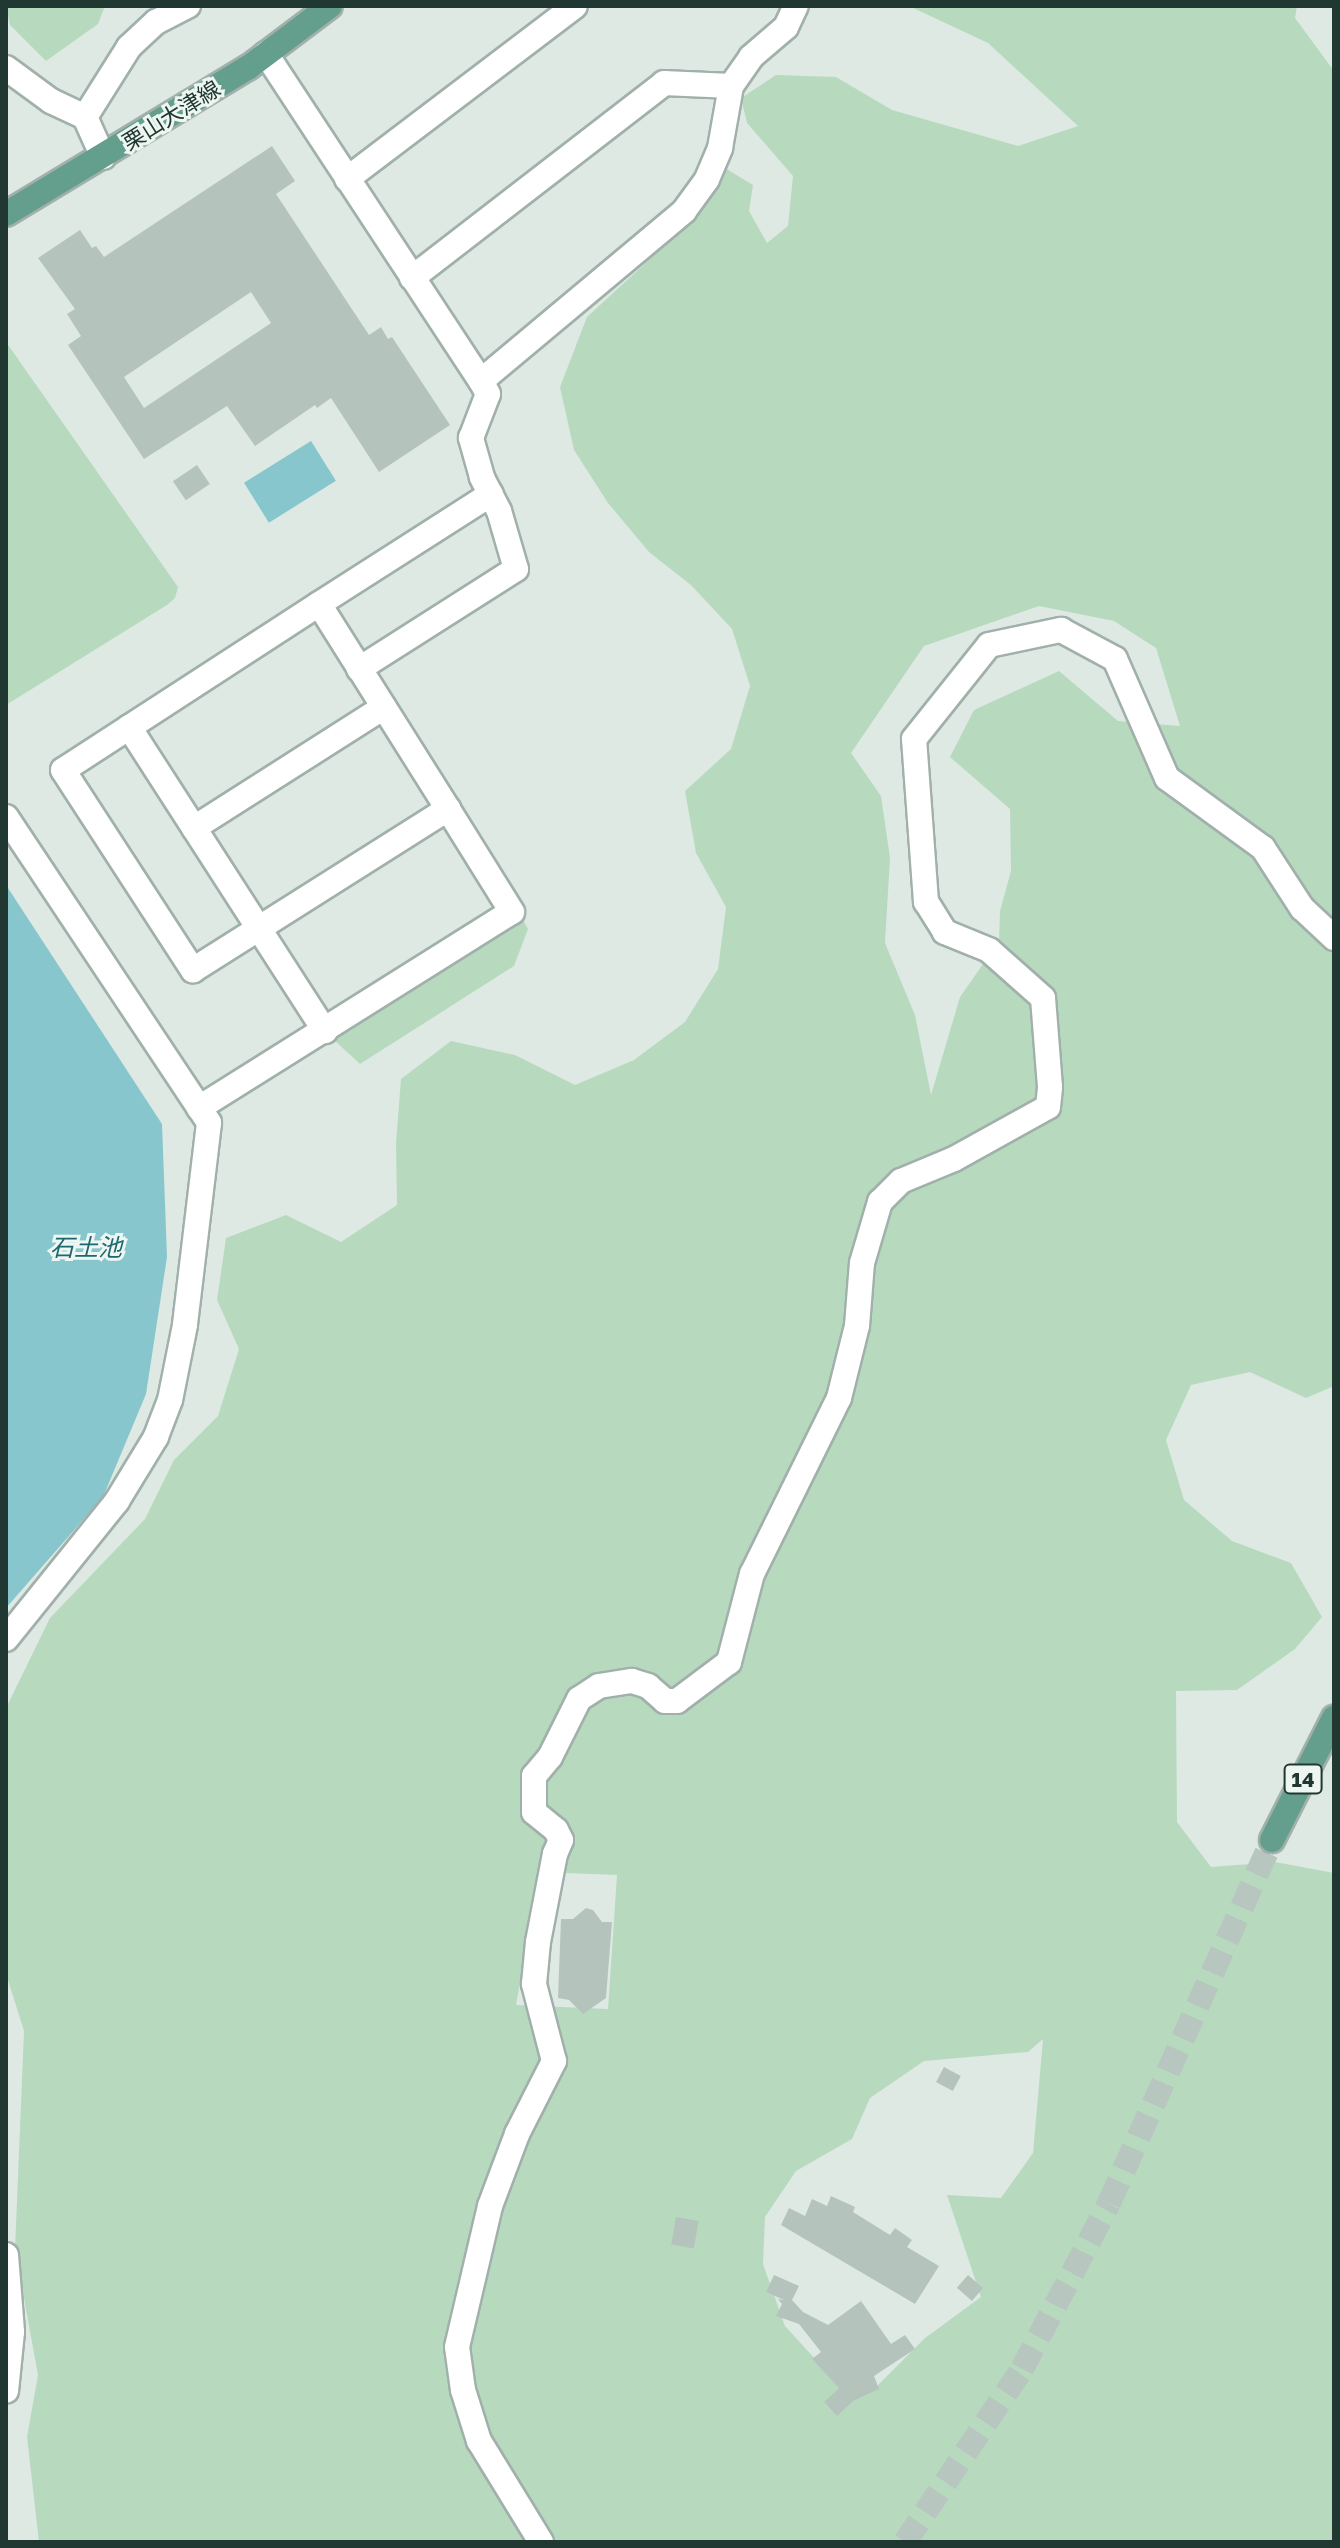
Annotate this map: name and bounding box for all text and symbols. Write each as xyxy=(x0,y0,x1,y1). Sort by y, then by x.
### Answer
street label: 栗山大津線 xyxy=(117,75,225,155)
water label: 石土池 xyxy=(50,1233,122,1261)
road number: 14 xyxy=(1283,1763,1323,1795)

